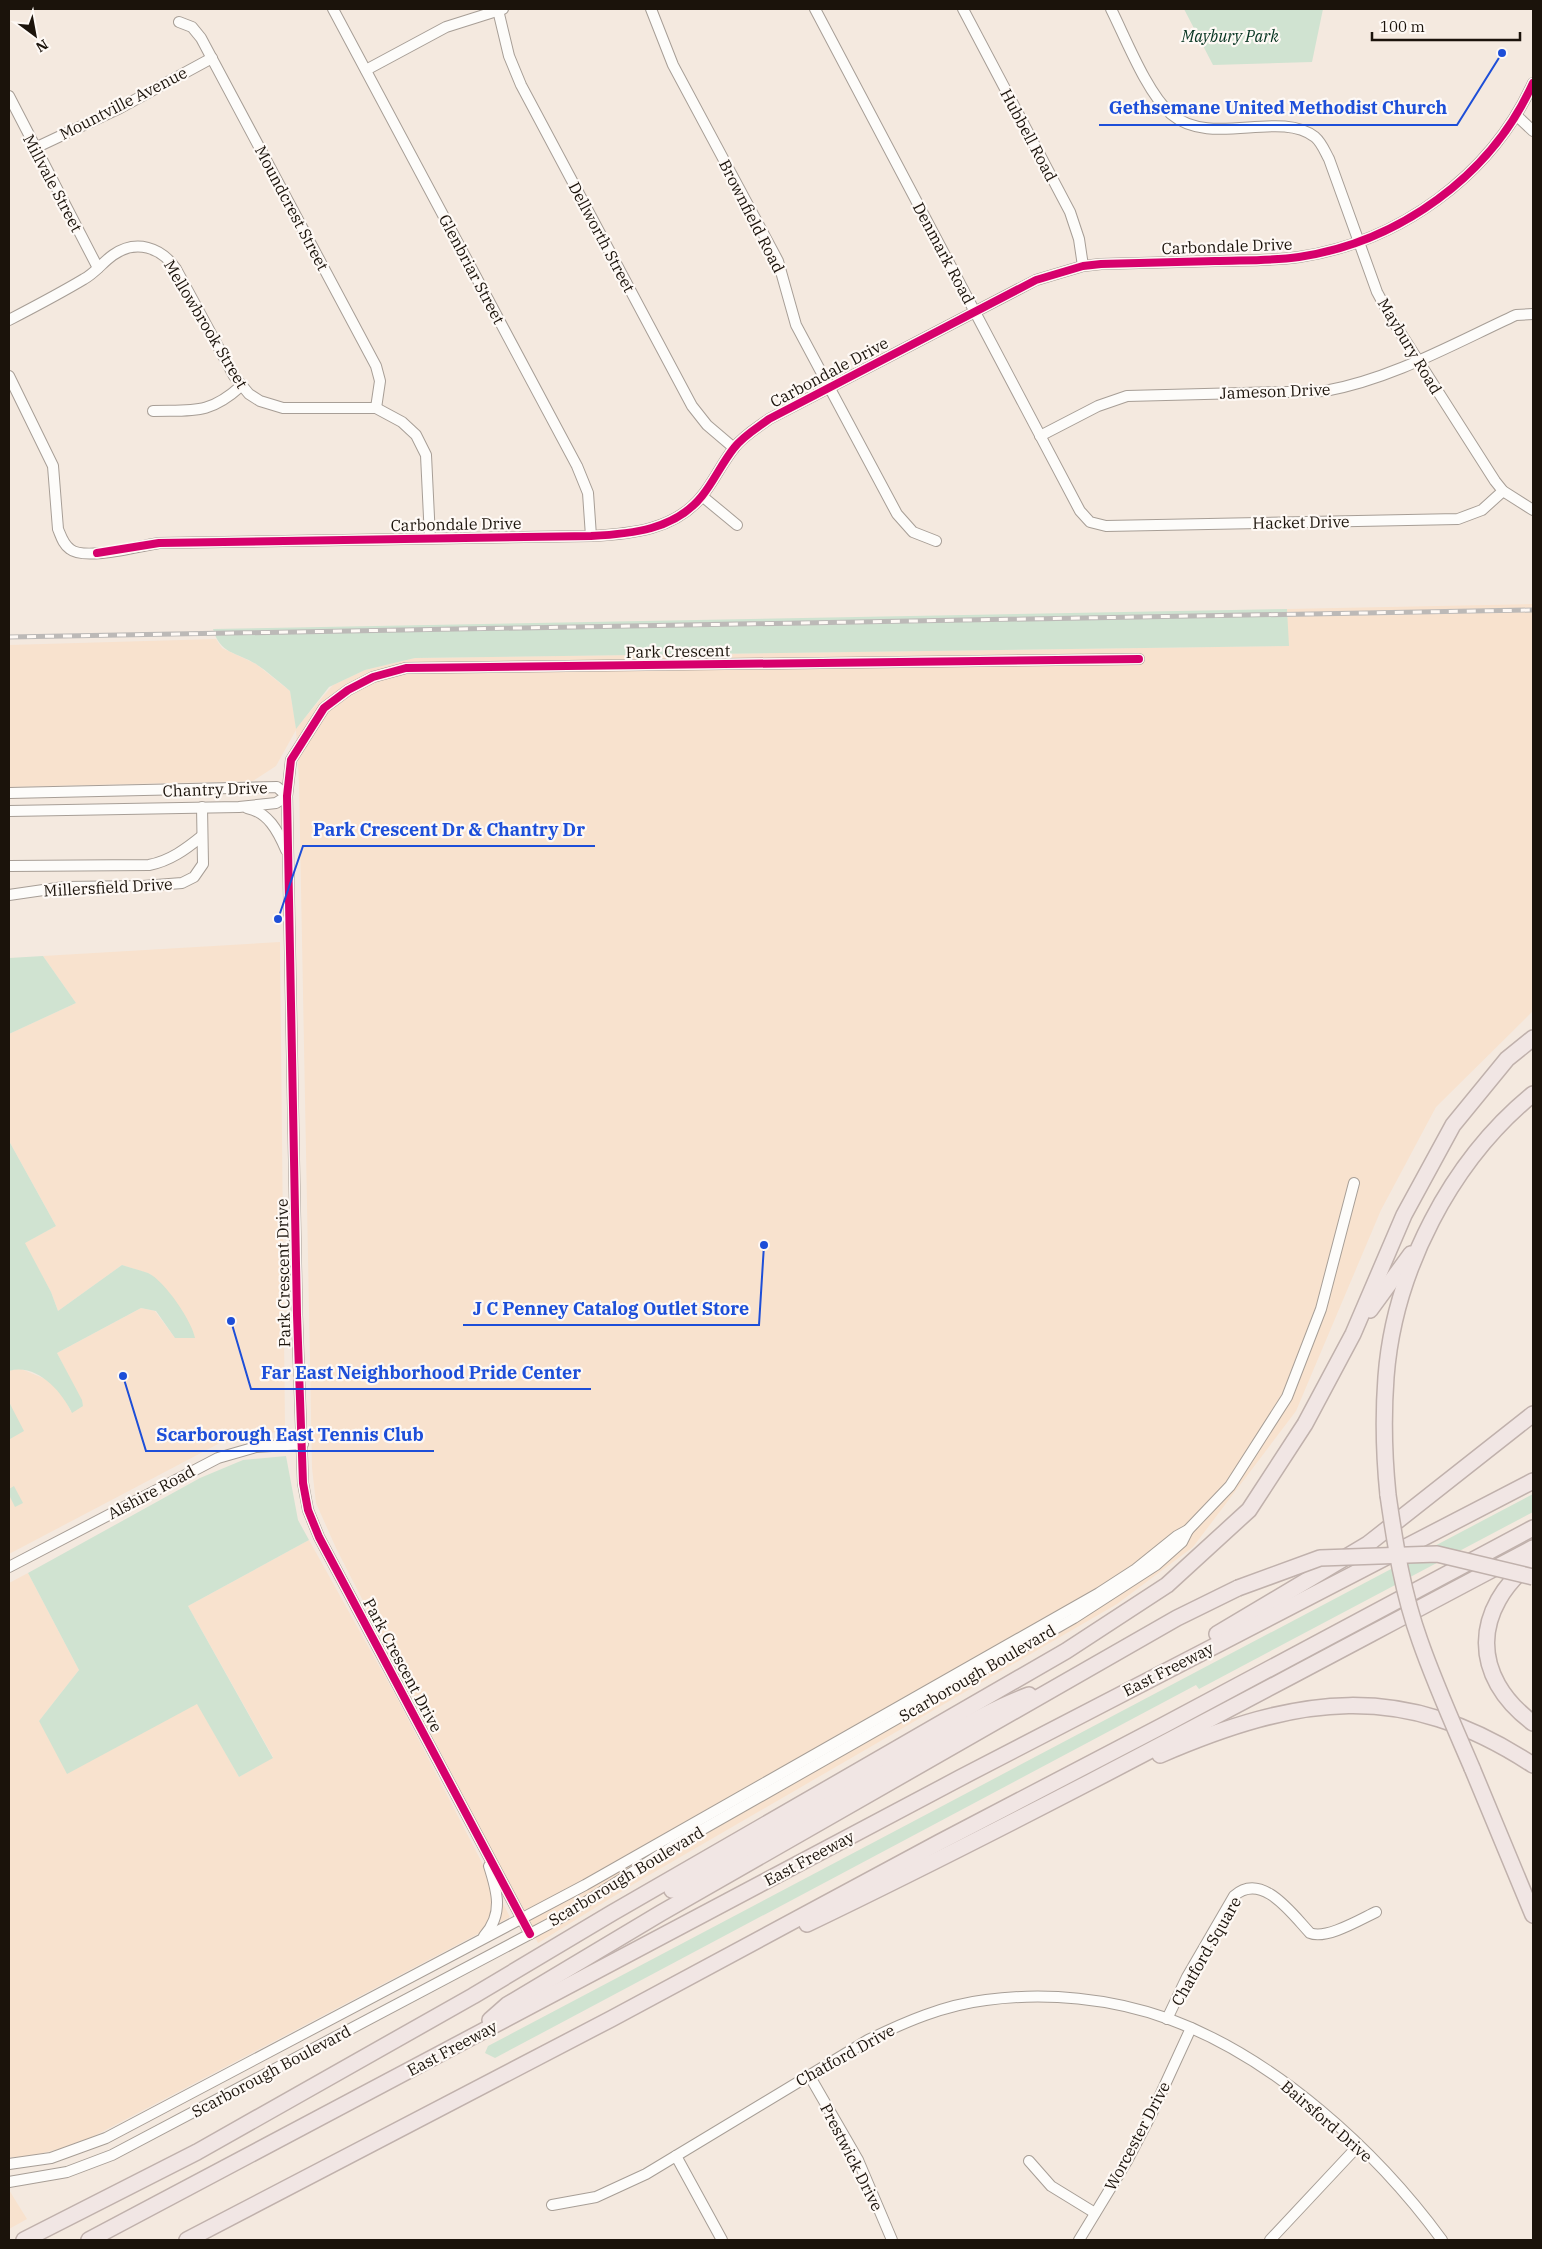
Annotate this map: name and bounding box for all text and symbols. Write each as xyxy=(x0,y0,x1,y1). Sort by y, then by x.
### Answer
north arrow xyxy=(10,10,60,60)
scale bar xyxy=(1372,10,1520,42)
text: 100 m xyxy=(1380,17,1425,36)
park label: Maybury Park xyxy=(1180,26,1279,46)
text: N xyxy=(32,35,51,57)
street label: Mountville Avenue xyxy=(56,62,190,144)
street label: Hubbell Road xyxy=(996,85,1062,185)
callout: Gethsemane United Methodist Church xyxy=(1099,92,1457,125)
text: Gethsemane United Methodist Church xyxy=(1109,96,1448,119)
street label: Millvale Street xyxy=(19,131,87,236)
street label: Moundcrest Street xyxy=(251,142,334,274)
street label: Brownfield Road xyxy=(715,156,789,276)
street label: Dellworth Street xyxy=(564,178,640,296)
street label: Denmark Road xyxy=(909,199,979,308)
street label: Glenbriar Street xyxy=(435,211,509,328)
street label: Carbondale Drive xyxy=(1161,234,1293,258)
street label: Mellowbrook Street xyxy=(160,256,252,392)
street label: Maybury Road xyxy=(1373,294,1447,398)
street label: Carbondale Drive xyxy=(766,332,892,412)
street label: Jameson Drive xyxy=(1219,379,1331,403)
street label: Hacket Drive xyxy=(1252,511,1350,533)
street label: Carbondale Drive xyxy=(390,513,522,535)
street label: Park Crescent xyxy=(625,640,731,662)
street label: Chantry Drive xyxy=(162,777,268,801)
callout: Park Crescent Dr & Chantry Dr xyxy=(303,813,595,846)
text: Park Crescent Dr & Chantry Dr xyxy=(313,818,585,841)
street label: Millersfield Drive xyxy=(43,874,173,900)
street label: Park Crescent Drive xyxy=(272,1198,294,1348)
callout: J C Penney Catalog Outlet Store xyxy=(463,1292,759,1325)
text: J C Penney Catalog Outlet Store xyxy=(473,1297,749,1320)
callout: Far East Neighborhood Pride Center xyxy=(251,1356,591,1389)
text: Far East Neighborhood Pride Center xyxy=(261,1361,581,1384)
callout: Scarborough East Tennis Club xyxy=(146,1418,434,1451)
text: Scarborough East Tennis Club xyxy=(156,1423,424,1446)
street label: Alshire Road xyxy=(104,1461,198,1523)
street label: Park Crescent Drive xyxy=(359,1595,447,1735)
street label: Scarborough Boulevard xyxy=(895,1620,1059,1726)
street label: East Freeway xyxy=(1119,1637,1217,1700)
street label: Scarborough Boulevard xyxy=(545,1822,707,1930)
street label: East Freeway xyxy=(760,1826,858,1890)
street label: Chatford Square xyxy=(1167,1893,1245,2009)
street label: East Freeway xyxy=(403,2016,501,2080)
street label: Scarborough Boulevard xyxy=(188,2020,354,2122)
street label: Chatford Drive xyxy=(792,2020,898,2090)
street label: Bairsford Drive xyxy=(1277,2076,1377,2166)
street label: Worcester Drive xyxy=(1100,2078,1174,2194)
street label: Prestwick Drive xyxy=(816,2100,888,2214)

